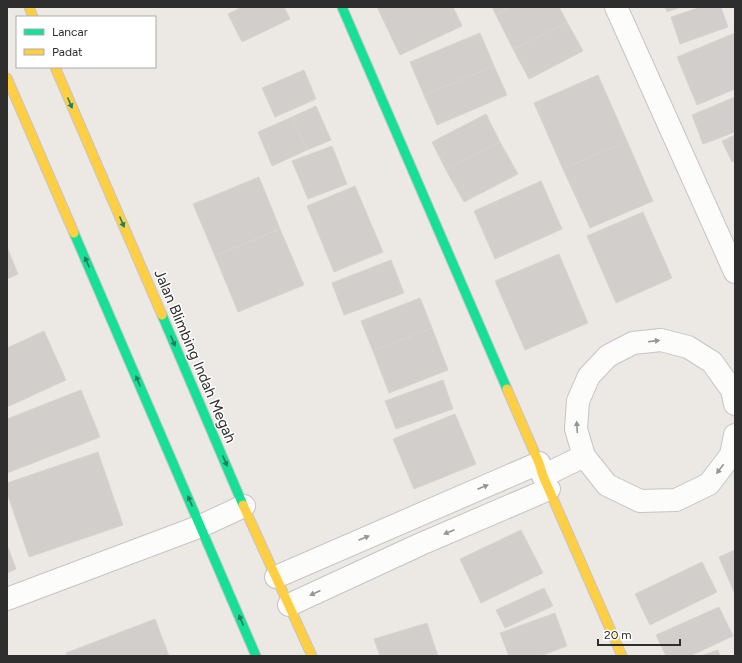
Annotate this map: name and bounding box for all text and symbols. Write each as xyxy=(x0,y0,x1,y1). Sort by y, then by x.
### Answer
legend xyxy=(16,16,156,68)
text: Lancar xyxy=(52,25,88,39)
text: Padat xyxy=(52,45,83,59)
one-way arrow xyxy=(67,97,73,108)
one-way arrow xyxy=(119,217,125,228)
one-way arrow xyxy=(84,256,90,268)
street label: Jalan Blimbing Indah Megah xyxy=(150,266,240,446)
one-way arrow xyxy=(171,336,177,348)
one-way arrow xyxy=(647,338,660,344)
one-way arrow xyxy=(135,375,141,387)
one-way arrow xyxy=(574,420,580,433)
one-way arrow xyxy=(222,455,228,466)
one-way arrow xyxy=(716,464,724,475)
one-way arrow xyxy=(478,484,489,490)
one-way arrow xyxy=(187,495,193,506)
one-way arrow xyxy=(443,529,455,535)
one-way arrow xyxy=(358,535,370,541)
one-way arrow xyxy=(309,590,321,596)
one-way arrow xyxy=(238,615,244,626)
scale bar xyxy=(598,621,680,647)
text: 20 m xyxy=(604,628,632,642)

